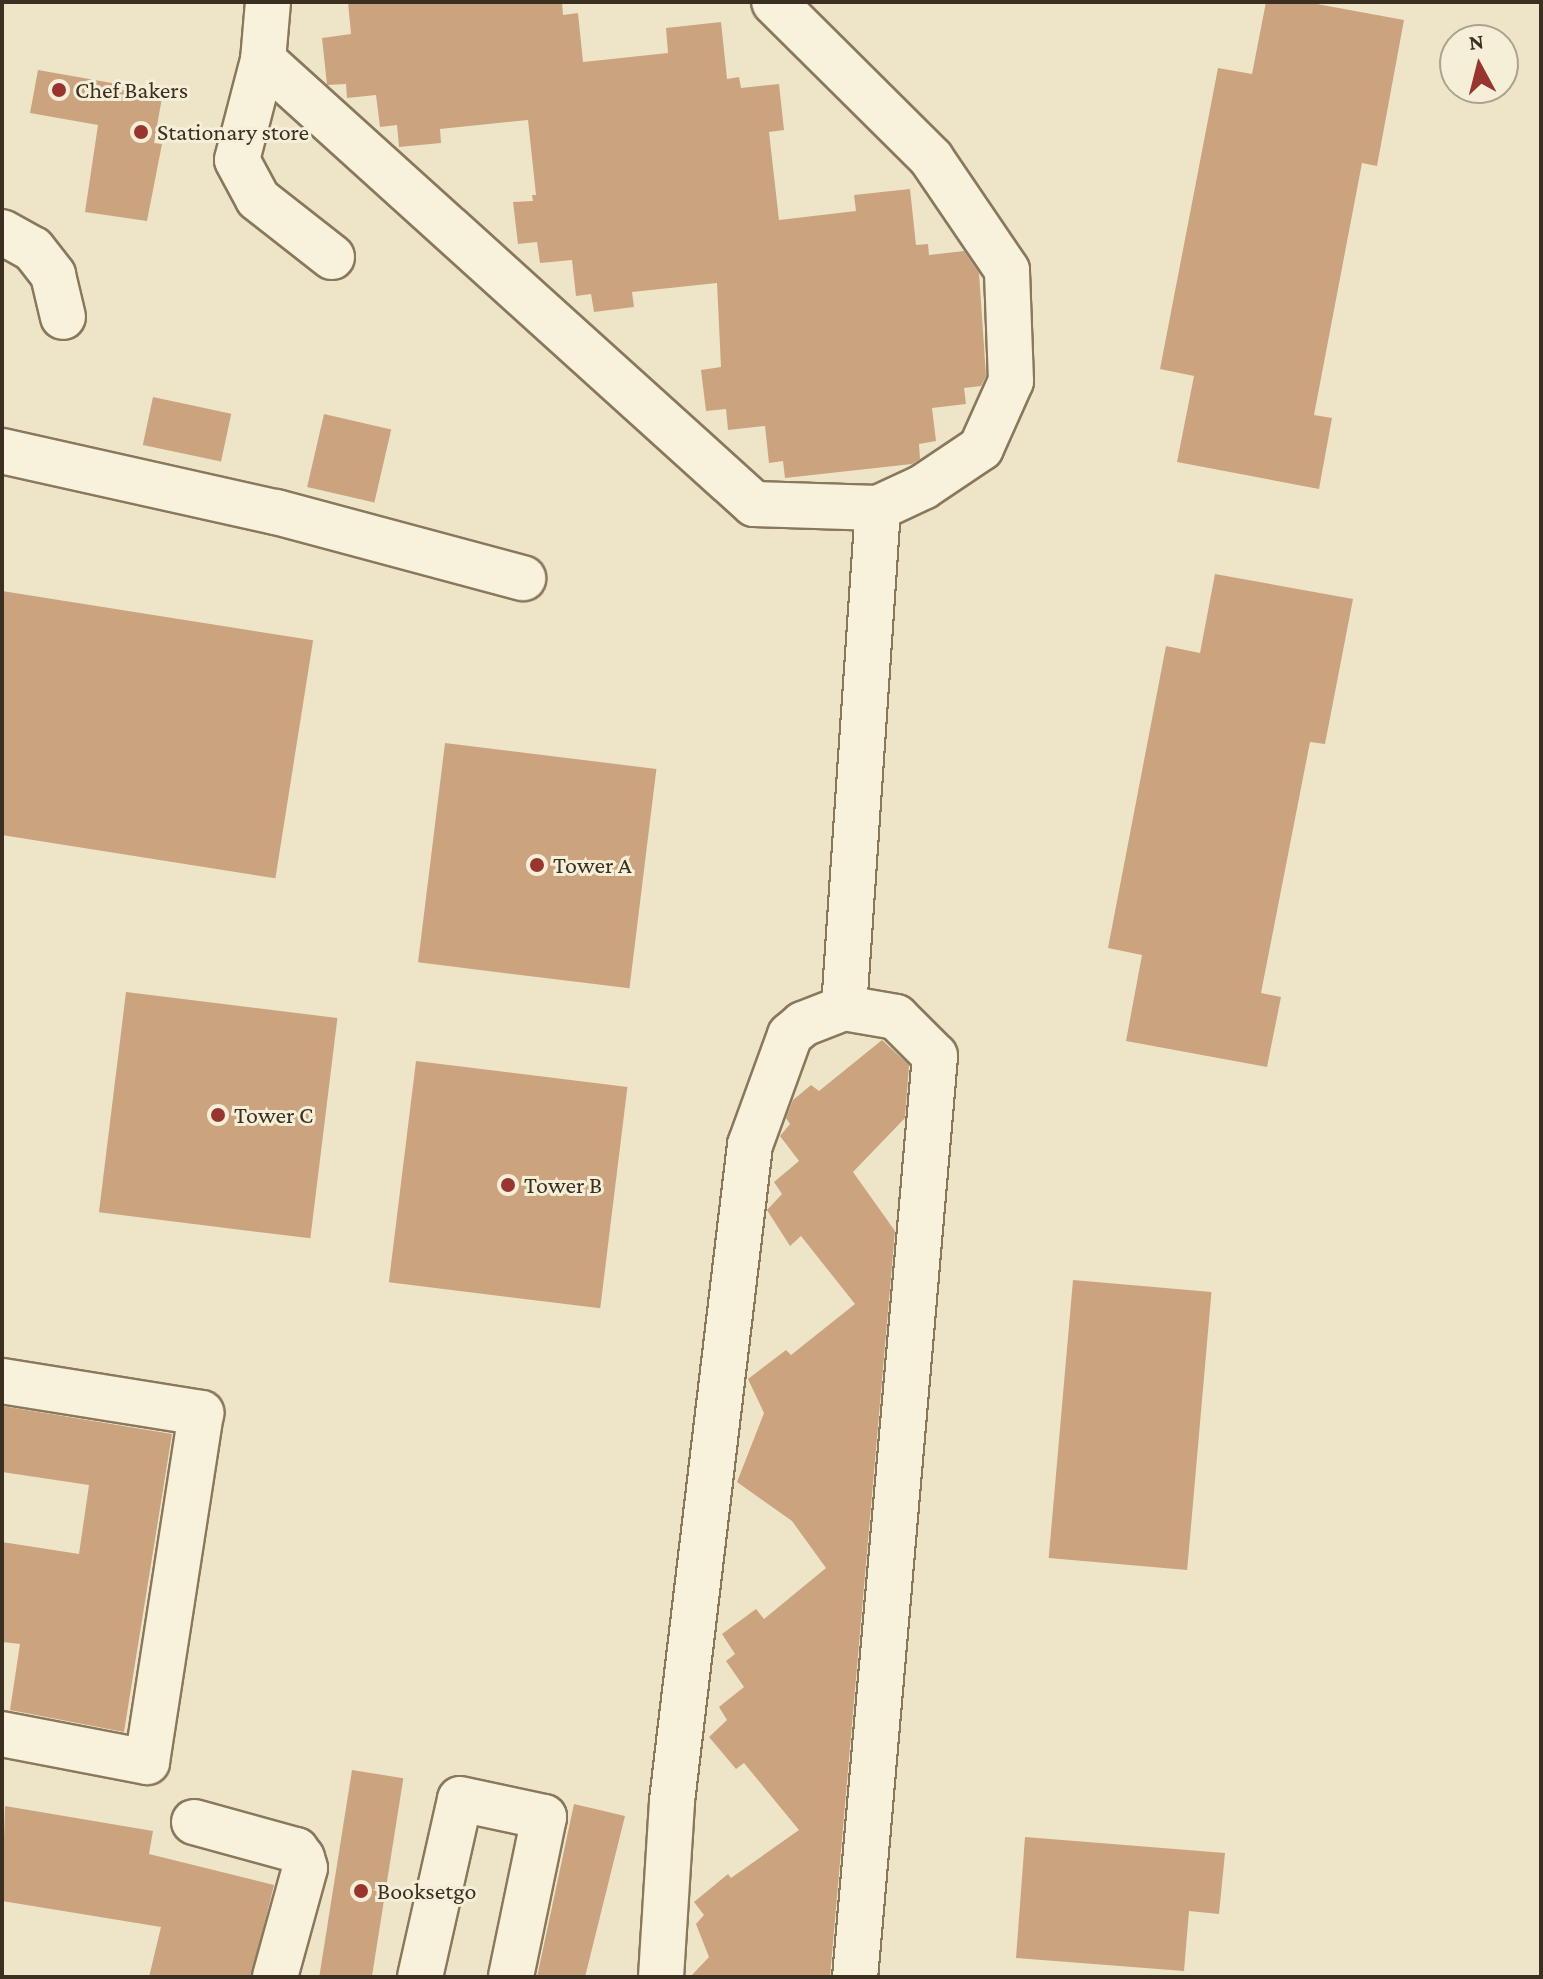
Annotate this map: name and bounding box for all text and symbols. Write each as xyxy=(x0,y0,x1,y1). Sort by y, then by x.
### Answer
north arrow xyxy=(1439,24,1519,104)
text: N xyxy=(1467,28,1485,55)
place label: Chef Bakers xyxy=(75,76,188,104)
marker: Chef Bakers xyxy=(50,81,68,99)
place label: Stationary store xyxy=(157,118,309,146)
marker: Stationary store xyxy=(132,123,150,141)
place label: Tower A xyxy=(553,851,632,879)
marker: Tower A xyxy=(528,856,546,874)
place label: Tower C xyxy=(234,1101,313,1129)
marker: Tower C xyxy=(209,1106,227,1124)
place label: Tower B xyxy=(524,1171,602,1199)
marker: Tower B xyxy=(499,1176,517,1194)
place label: Booksetgo xyxy=(377,1877,476,1905)
marker: Booksetgo xyxy=(352,1882,370,1900)

